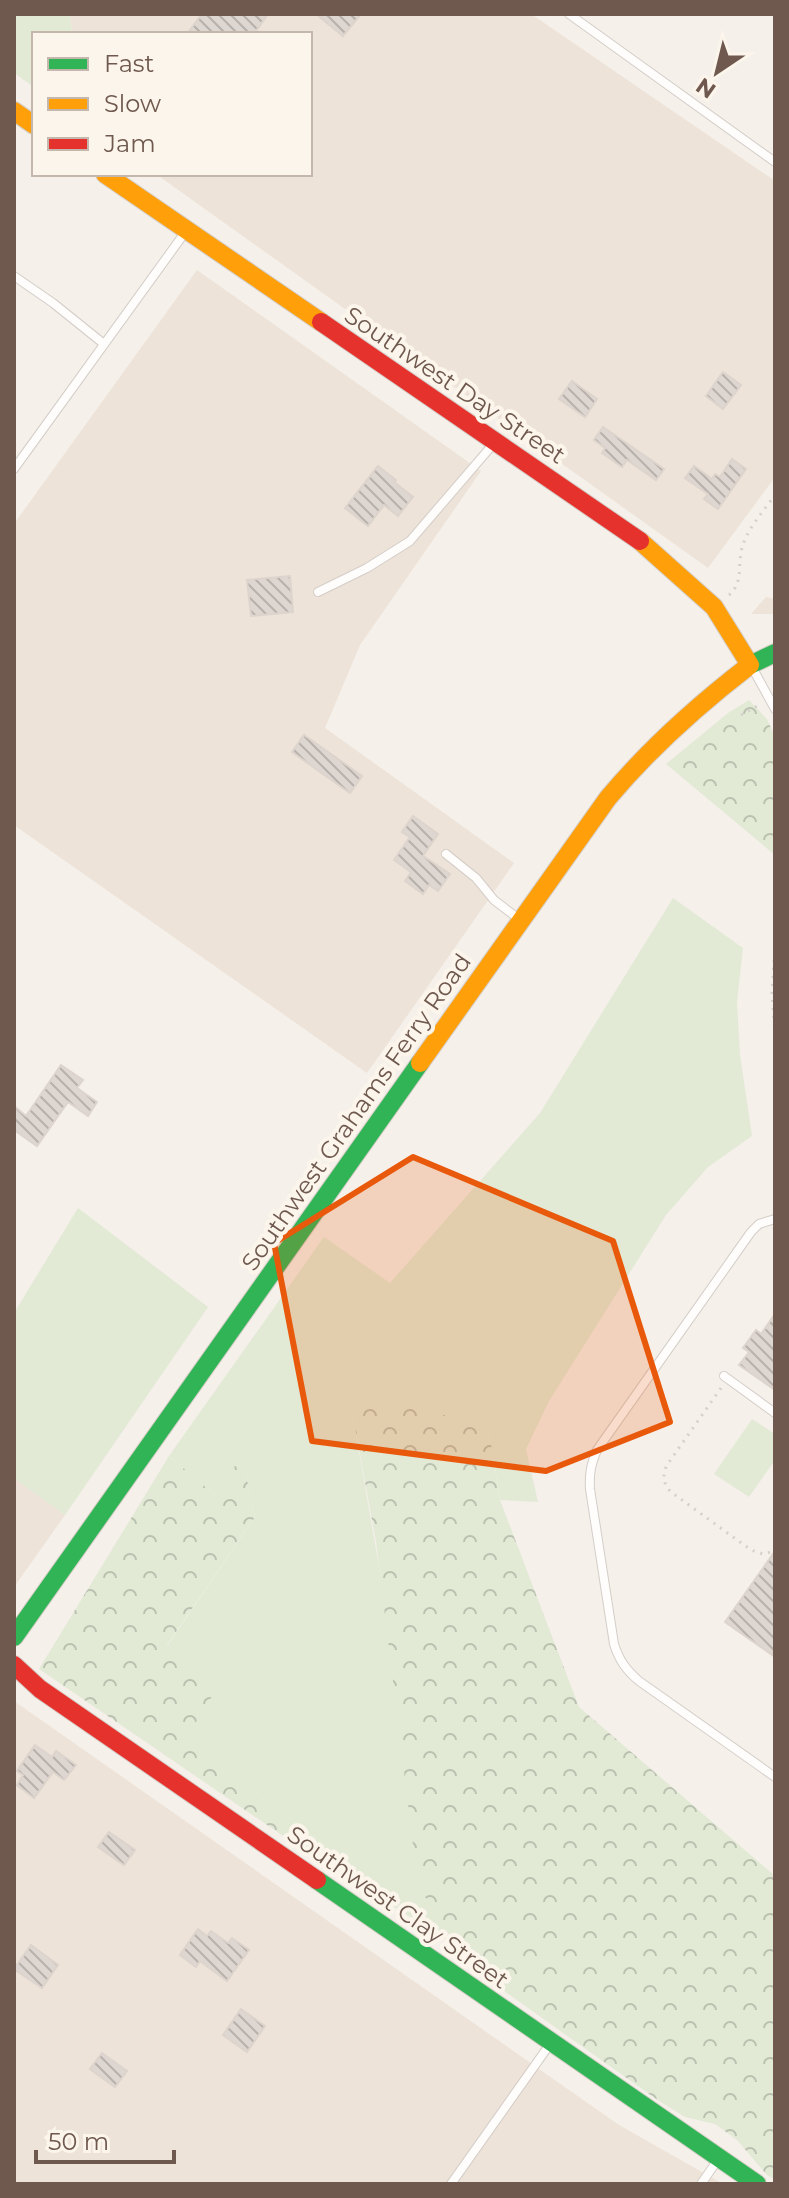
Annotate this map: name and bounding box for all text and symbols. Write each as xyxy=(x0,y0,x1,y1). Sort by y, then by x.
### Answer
legend xyxy=(32,32,312,176)
north arrow xyxy=(677,32,757,112)
text: Fast xyxy=(104,49,155,78)
text: N xyxy=(691,72,721,104)
text: Slow xyxy=(104,89,161,118)
text: Jam xyxy=(103,129,156,158)
street label: Southwest Day Street xyxy=(339,300,571,470)
street label: Southwest Grahams Ferry Road xyxy=(235,948,477,1276)
street label: Southwest Clay Street xyxy=(282,1820,515,1995)
scale bar xyxy=(36,2114,174,2164)
text: 50 m xyxy=(48,2127,109,2156)

